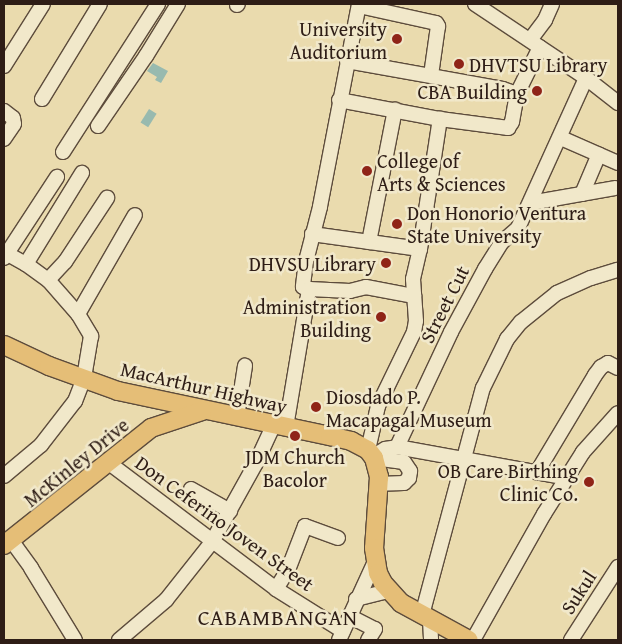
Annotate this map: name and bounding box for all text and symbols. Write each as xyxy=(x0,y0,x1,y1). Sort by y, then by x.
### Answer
place label: University Auditorium xyxy=(289,16,387,63)
marker: University Auditorium xyxy=(391,33,403,45)
place label: DHVTSU Library xyxy=(469,52,607,76)
marker: DHVTSU Library xyxy=(453,58,465,70)
place label: CBA Building xyxy=(417,79,527,103)
marker: CBA Building xyxy=(531,85,543,97)
place label: College of Arts & Sciences xyxy=(377,148,506,195)
marker: College of Arts & Sciences xyxy=(361,165,373,177)
place label: Don Honorio Ventura State University xyxy=(407,200,586,247)
marker: Don Honorio Ventura State University xyxy=(391,218,403,230)
place label: DHVSU Library xyxy=(249,251,376,275)
marker: DHVSU Library xyxy=(380,257,392,269)
street label: Street Cut xyxy=(414,261,474,347)
place label: Administration Building xyxy=(243,294,371,341)
marker: Administration Building xyxy=(375,311,387,323)
street label: MacArthur Highway xyxy=(118,356,290,418)
place label: Diosdado P. Macapagal Museum xyxy=(326,384,492,431)
marker: Diosdado P. Macapagal Museum xyxy=(310,401,322,413)
street label: McKinley Drive xyxy=(19,412,133,512)
marker: JDM Church Bacolor xyxy=(289,430,301,442)
place label: JDM Church Bacolor xyxy=(245,444,345,491)
street label: Don Ceferino Joven Street xyxy=(131,450,319,596)
place label: OB Care Birthing Clinic Co. xyxy=(438,459,578,506)
marker: OB Care Birthing Clinic Co. xyxy=(582,475,596,489)
street label: Sukul xyxy=(555,566,601,618)
district label: CABAMBANGAN xyxy=(196,605,360,631)

